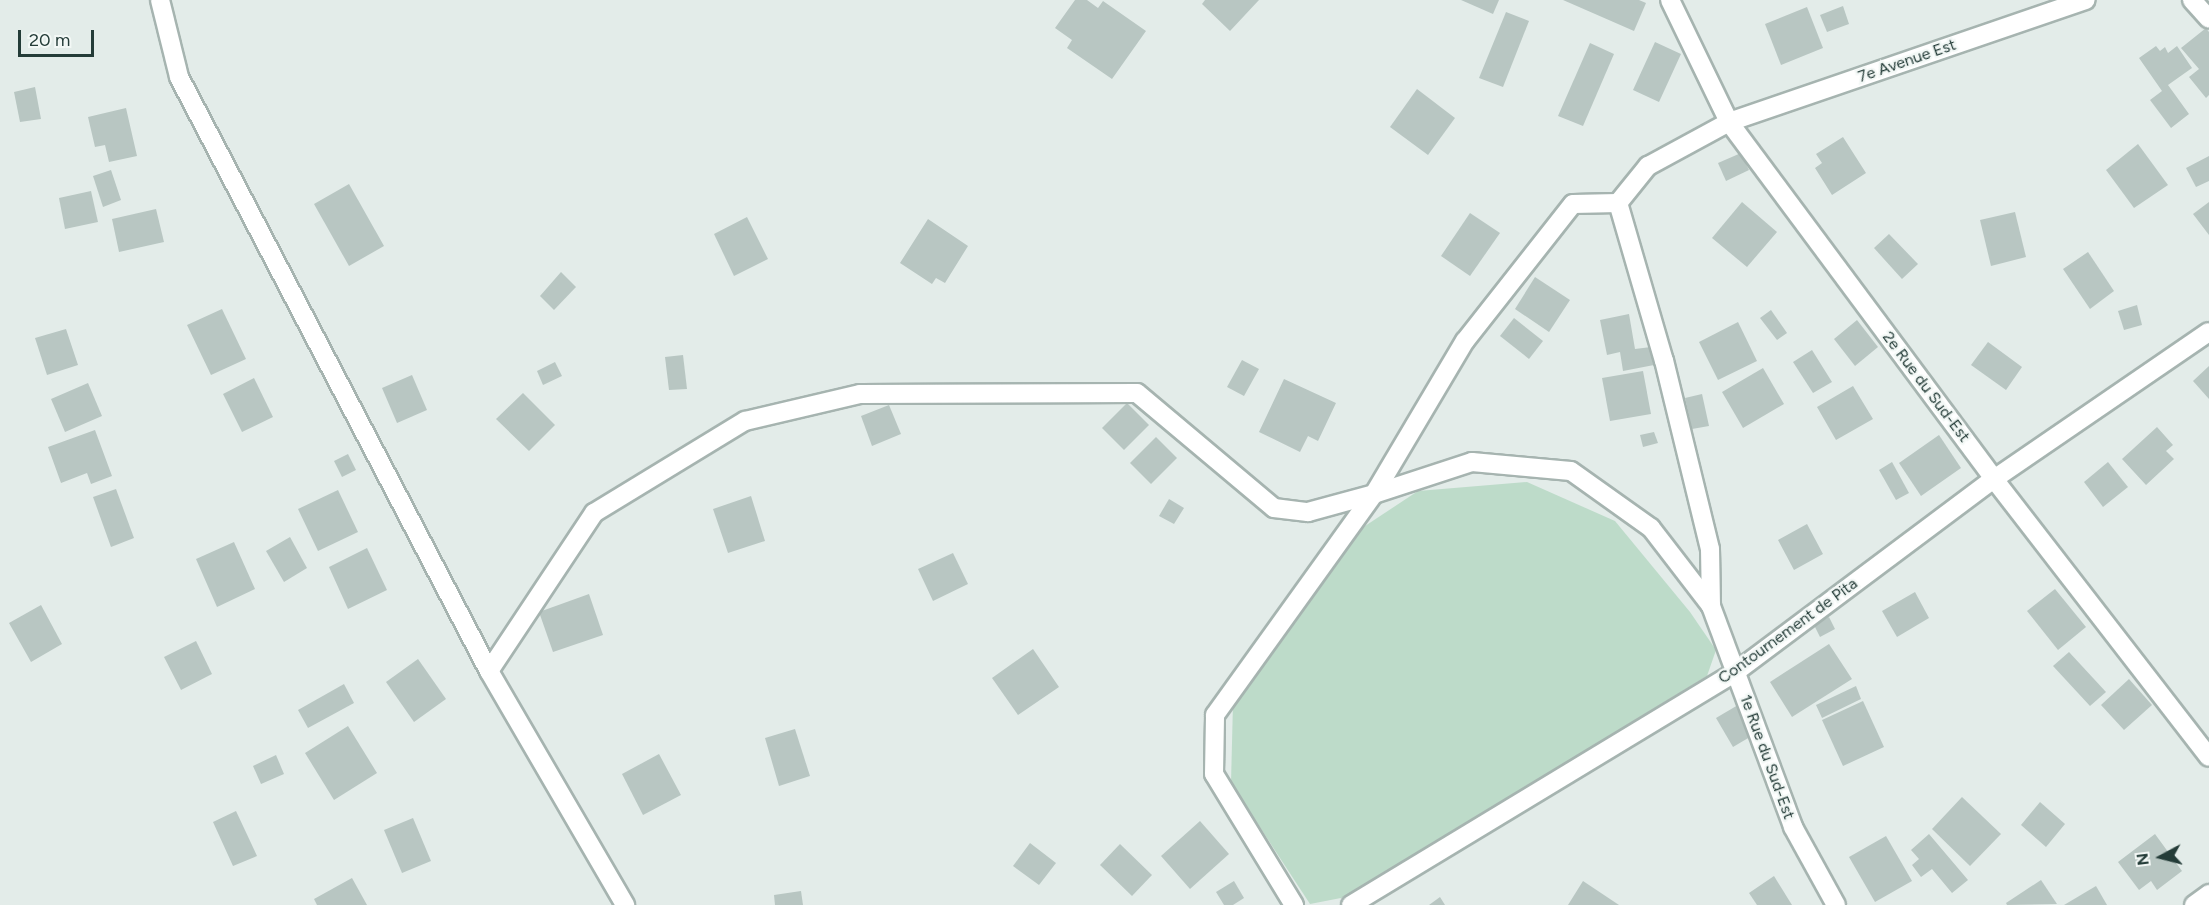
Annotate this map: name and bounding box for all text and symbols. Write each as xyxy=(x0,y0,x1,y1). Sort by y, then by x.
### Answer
scale bar xyxy=(21,18,98,56)
text: 20 m xyxy=(29,29,70,51)
street label: 7e Avenue Est xyxy=(1856,35,1958,87)
street label: 2e Rue du Sud-Est xyxy=(1878,328,1974,446)
street label: Contournement de Pita xyxy=(1715,574,1861,688)
street label: 1e Rue du Sud-Est xyxy=(1736,692,1798,822)
north arrow xyxy=(2131,827,2191,887)
text: N xyxy=(2132,852,2153,867)

